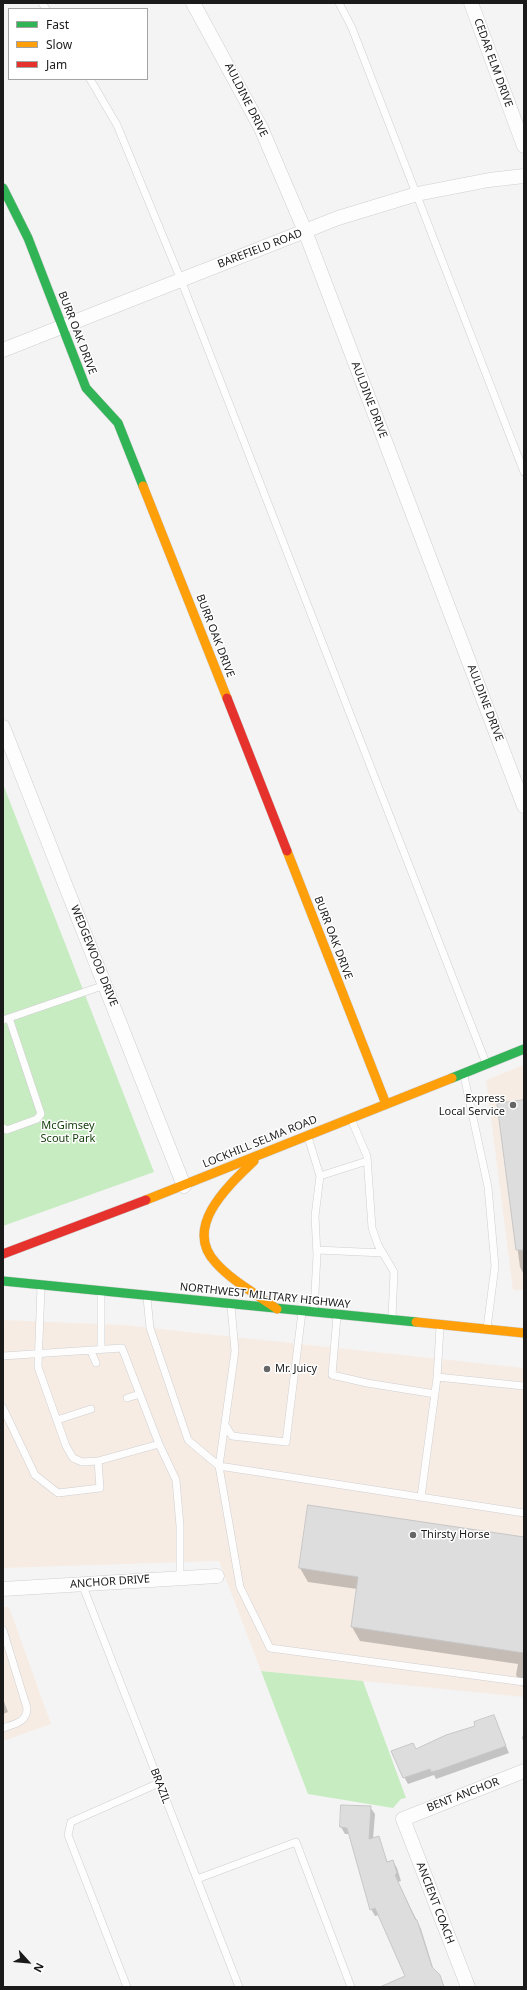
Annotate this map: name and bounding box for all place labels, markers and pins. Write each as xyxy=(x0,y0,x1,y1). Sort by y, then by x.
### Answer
place label: Express Local Service xyxy=(439,1092,505,1118)
marker: Express Local Service xyxy=(508,1100,518,1110)
place label: Mr. Juicy xyxy=(275,1362,317,1376)
marker: Mr. Juicy xyxy=(262,1364,272,1374)
place label: Thirsty Horse xyxy=(421,1528,490,1542)
marker: Thirsty Horse xyxy=(408,1530,418,1540)

